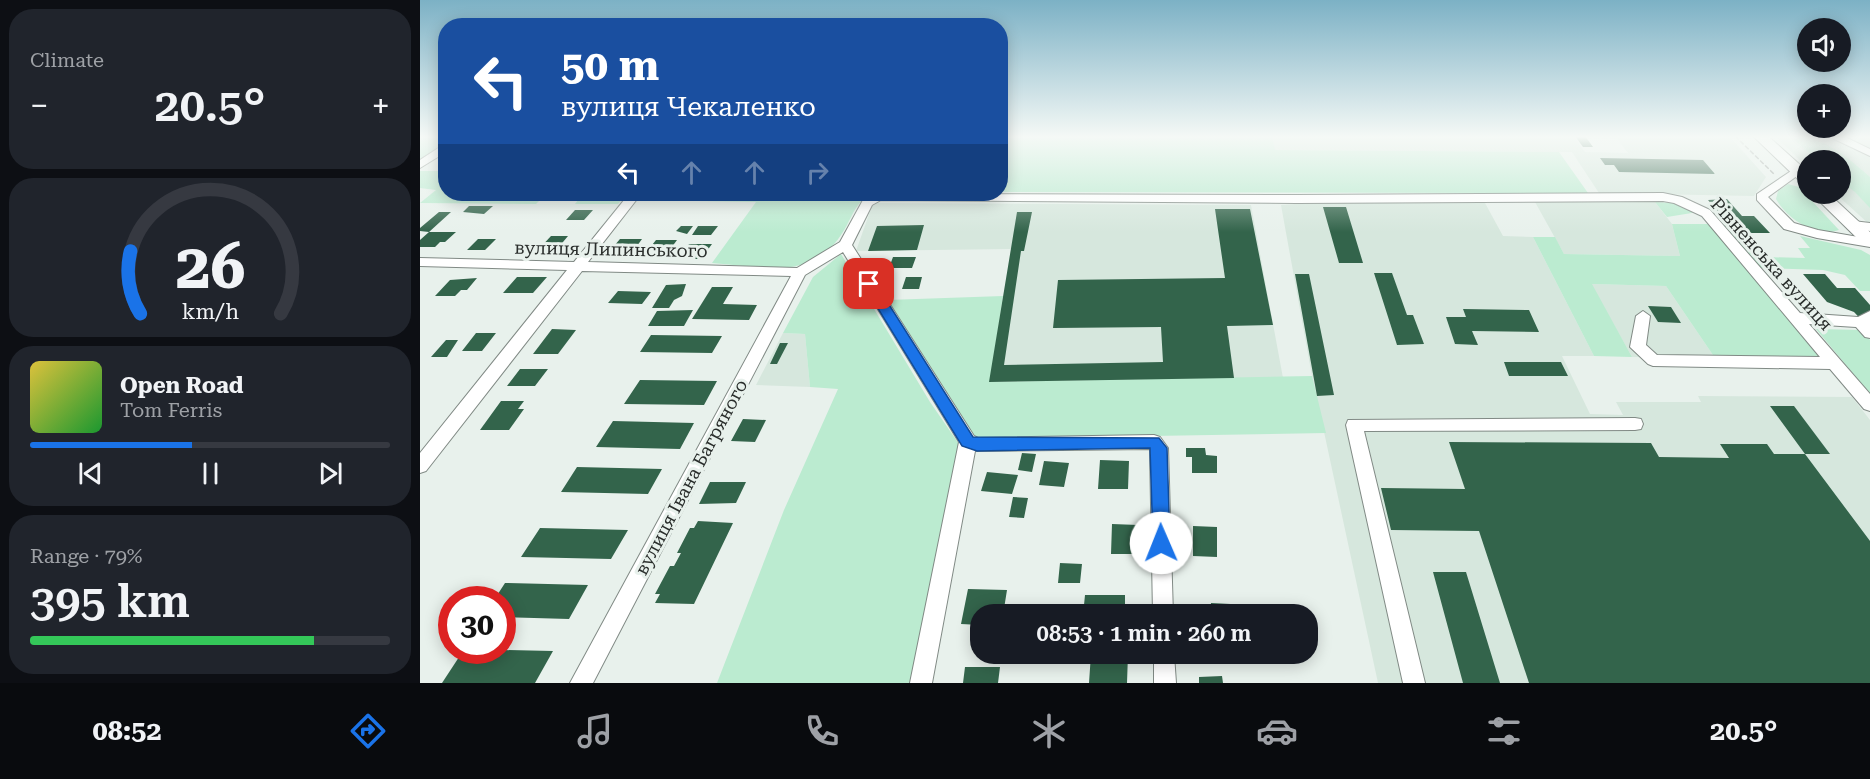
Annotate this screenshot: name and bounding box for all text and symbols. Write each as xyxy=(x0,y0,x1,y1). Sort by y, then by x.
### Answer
map controls xyxy=(1797,18,1851,204)
button: sound xyxy=(1797,18,1851,72)
text: 50 m xyxy=(561,41,659,90)
icon: left xyxy=(462,42,540,120)
text: Climate xyxy=(30,48,104,72)
text: 20.5° xyxy=(154,79,266,132)
button: + xyxy=(1797,84,1851,138)
text: − xyxy=(30,86,48,125)
text: + xyxy=(372,86,390,125)
text: вулиця Чекаленко xyxy=(561,91,816,123)
button: − xyxy=(1797,150,1851,204)
icon: left xyxy=(612,156,645,189)
icon: ahead xyxy=(675,156,708,189)
icon: ahead xyxy=(738,156,771,189)
icon: right xyxy=(801,156,834,189)
street label: Рівненська вулиця xyxy=(1707,193,1837,335)
text: 26 xyxy=(175,230,245,303)
street label: вулиця Липинського xyxy=(514,237,708,261)
pin xyxy=(843,258,894,309)
icon: arrive xyxy=(852,267,885,300)
text: km/h xyxy=(181,300,239,325)
text: Open Road xyxy=(120,373,243,398)
street label: вулиця Івана Багряного xyxy=(630,376,752,578)
text: Tom Ferris xyxy=(120,398,222,422)
icon: previous xyxy=(74,457,107,490)
icon: pause xyxy=(194,457,227,490)
icon: next xyxy=(314,457,347,490)
position arrow xyxy=(1129,511,1193,575)
text: Range · 79% xyxy=(30,544,142,568)
text: 395 km xyxy=(30,575,190,628)
speed limit sign: 30 xyxy=(438,586,516,664)
text: 08:53 · 1 min · 260 m xyxy=(1037,621,1251,646)
icon: directions xyxy=(347,710,389,752)
icon: music xyxy=(574,710,616,752)
icon: phone xyxy=(801,710,843,752)
icon: climate xyxy=(1028,710,1070,752)
icon: car xyxy=(1256,710,1298,752)
icon: filters xyxy=(1483,710,1525,752)
text: 08:52 xyxy=(93,715,162,747)
text: 20.5° xyxy=(1710,715,1777,747)

